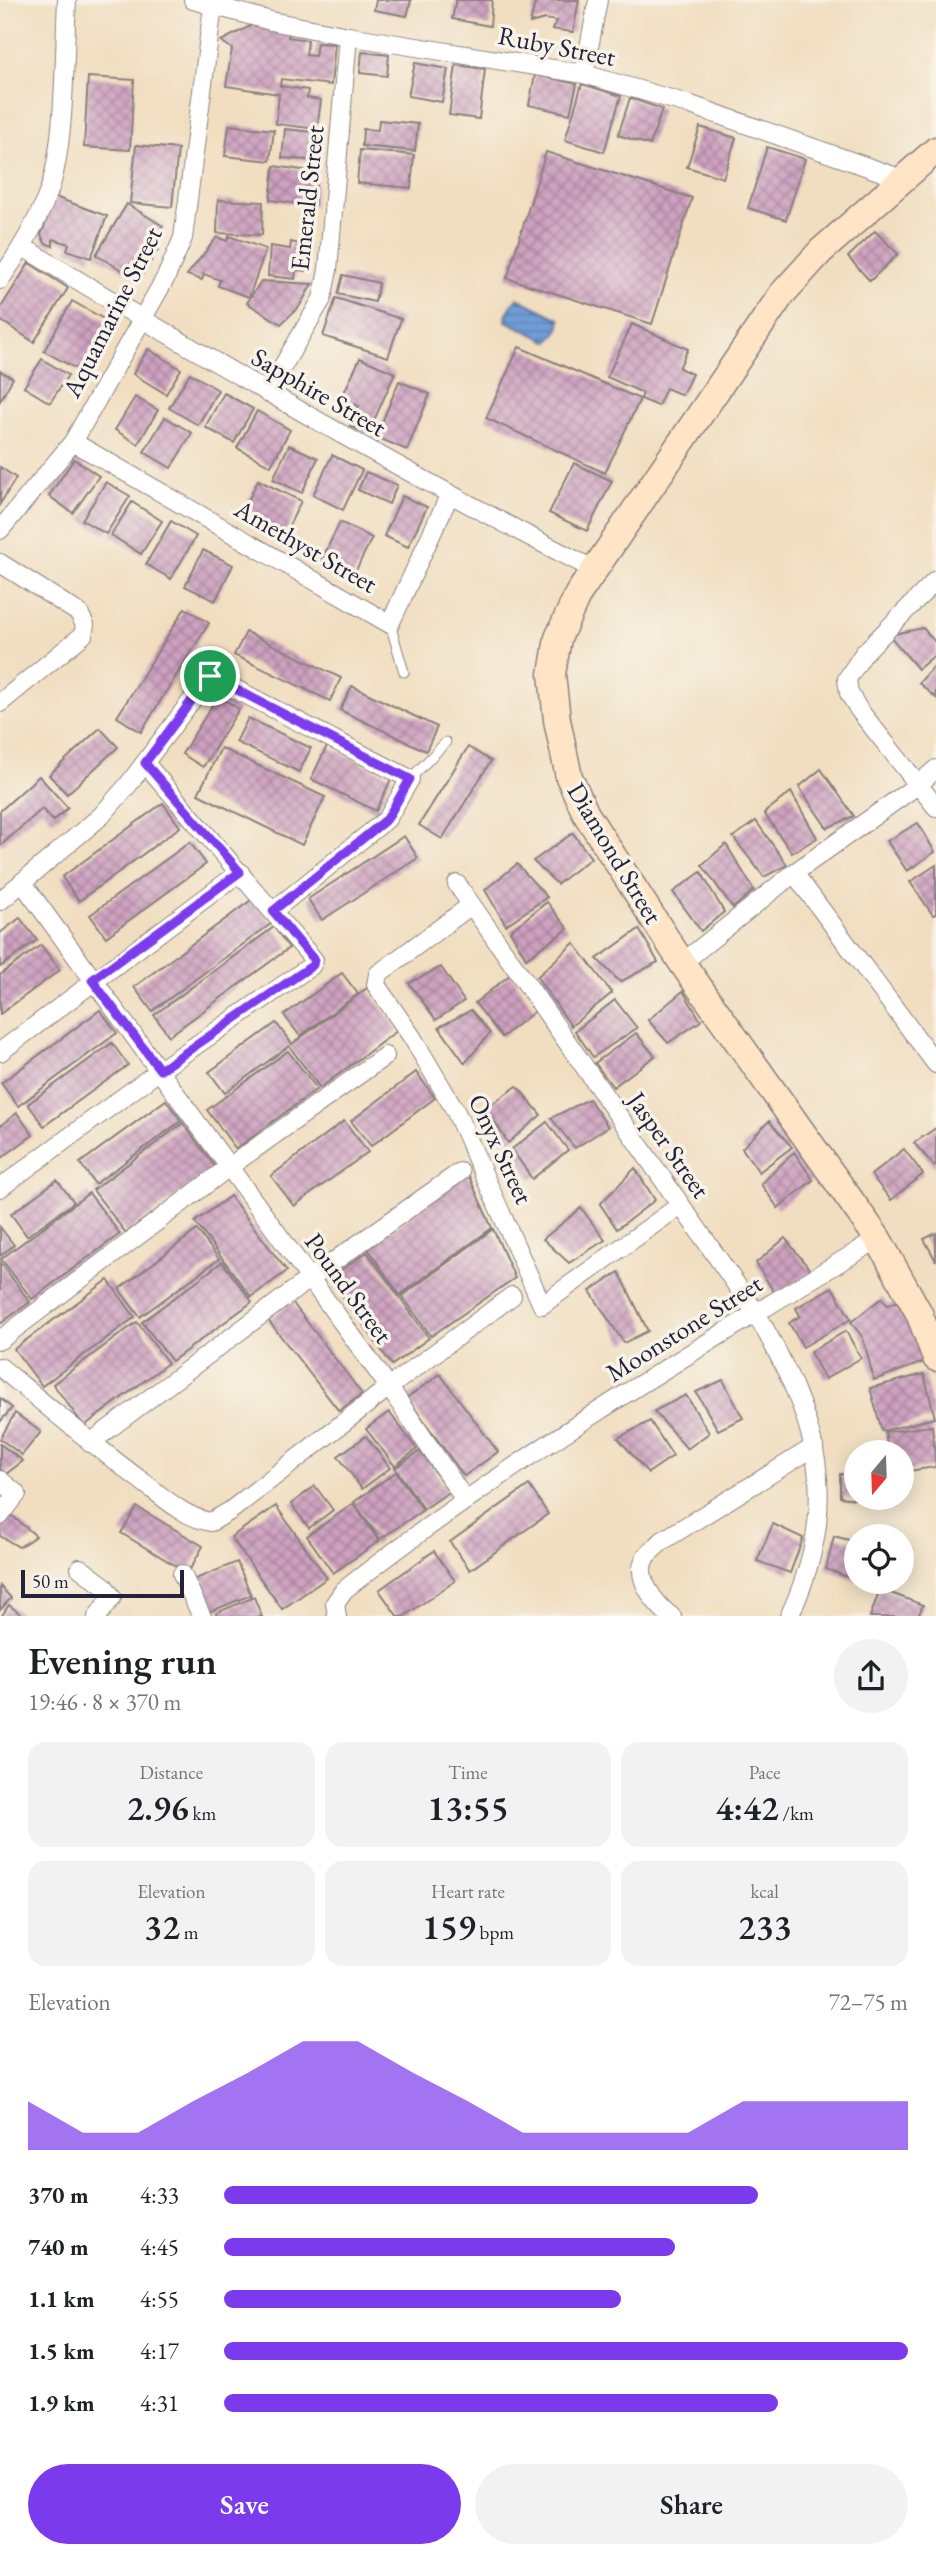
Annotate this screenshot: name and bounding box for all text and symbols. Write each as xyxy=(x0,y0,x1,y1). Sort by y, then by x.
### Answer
street label: Ruby Street xyxy=(495,18,619,74)
street label: Emerald Street xyxy=(282,124,332,272)
street label: Aquamarine Street xyxy=(54,221,170,404)
street label: Sapphire Street xyxy=(246,340,392,444)
street label: Amethyst Street xyxy=(228,491,383,601)
pin xyxy=(180,646,240,706)
icon: arrive xyxy=(191,657,229,695)
street label: Diamond Street xyxy=(560,776,670,930)
street label: Jasper Street xyxy=(619,1084,718,1205)
street label: Onyx Street xyxy=(461,1089,541,1209)
street label: Pound Street xyxy=(297,1226,401,1350)
street label: Moonstone Street xyxy=(600,1266,768,1390)
north arrow xyxy=(844,1440,914,1510)
map controls xyxy=(844,1440,914,1594)
button: locate xyxy=(844,1524,914,1594)
scale bar xyxy=(21,1568,184,1599)
text: 50 m xyxy=(32,1569,69,1594)
text: Evening run xyxy=(28,1636,217,1685)
button: share xyxy=(834,1639,908,1713)
text: 19:46 · 8 × 370 m xyxy=(28,1687,181,1717)
text: Distance xyxy=(140,1760,203,1785)
text: Time xyxy=(448,1760,488,1785)
text: Pace xyxy=(749,1760,781,1785)
text: 2.96 xyxy=(126,1785,189,1830)
text: 13:55 xyxy=(427,1785,509,1830)
text: 4:42 xyxy=(715,1785,779,1830)
text: km xyxy=(189,1801,216,1826)
text: /km xyxy=(779,1801,814,1826)
text: Elevation xyxy=(137,1879,206,1904)
text: Heart rate xyxy=(431,1879,505,1904)
text: kcal xyxy=(750,1879,779,1904)
text: 32 xyxy=(144,1904,180,1949)
text: 159 xyxy=(422,1904,476,1949)
text: 233 xyxy=(738,1904,792,1949)
text: m xyxy=(180,1920,199,1945)
text: bpm xyxy=(476,1920,514,1945)
text: Elevation xyxy=(28,1987,111,2017)
text: 72–75 m xyxy=(829,1987,908,2017)
text: 370 m xyxy=(28,2180,89,2210)
text: 4:33 xyxy=(140,2180,179,2210)
text: 740 m xyxy=(28,2232,89,2262)
text: 4:45 xyxy=(140,2232,179,2262)
text: 1.1 km xyxy=(28,2284,95,2314)
text: 4:55 xyxy=(140,2284,179,2314)
text: 1.5 km xyxy=(28,2336,95,2366)
text: 4:17 xyxy=(140,2336,179,2366)
text: 1.9 km xyxy=(28,2388,95,2418)
text: 4:31 xyxy=(140,2388,179,2418)
button: Save xyxy=(28,2464,461,2544)
button: Share xyxy=(475,2464,908,2544)

